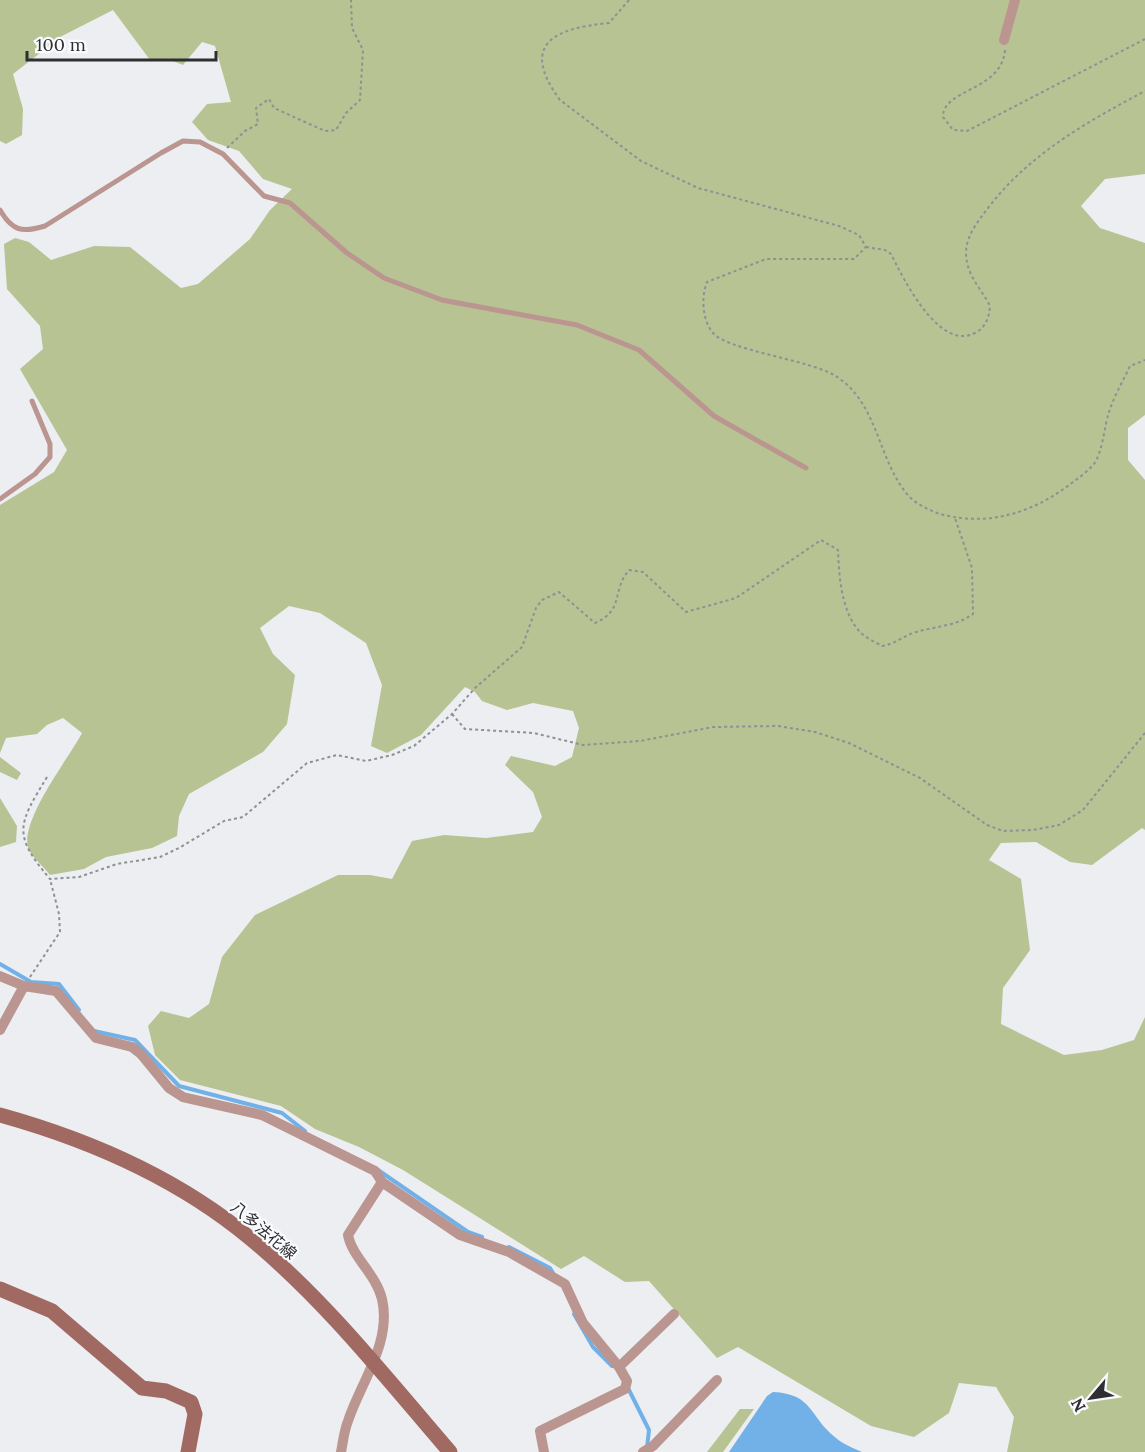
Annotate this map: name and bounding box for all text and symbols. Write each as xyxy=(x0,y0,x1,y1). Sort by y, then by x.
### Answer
scale bar xyxy=(27,24,216,62)
text: 100 m xyxy=(36,33,86,56)
street label: 八多法花線 xyxy=(227,1197,301,1263)
north arrow xyxy=(1061,1368,1121,1428)
text: N xyxy=(1066,1395,1090,1416)

